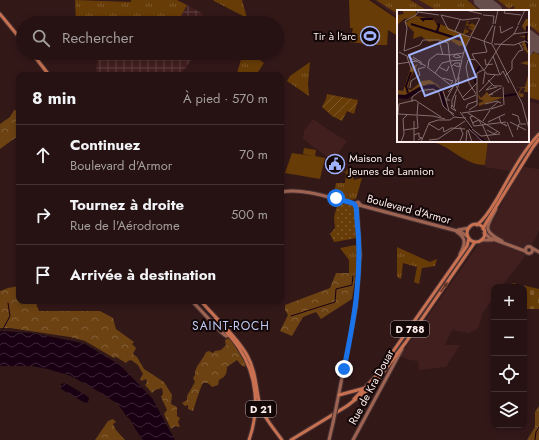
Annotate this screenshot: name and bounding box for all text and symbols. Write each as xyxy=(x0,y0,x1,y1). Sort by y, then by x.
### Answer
inset map xyxy=(397,10,529,142)
search box xyxy=(16,16,284,60)
sports icon: Tir à l'arc xyxy=(359,25,381,47)
icon: search xyxy=(30,27,52,49)
text: Rechercher xyxy=(62,27,134,49)
place label: Tir à l'arc xyxy=(314,28,356,44)
text: 8 min xyxy=(32,86,76,110)
text: À pied · 570 m xyxy=(183,89,268,108)
text: Continuez xyxy=(70,134,140,156)
icon: ahead xyxy=(32,144,54,166)
text: 70 m xyxy=(239,145,268,164)
place label: Maison des Jeunes de Lannion xyxy=(347,150,434,179)
public building icon: Maison des Jeunes de Lannion xyxy=(324,153,346,175)
text: Boulevard d'Armor xyxy=(70,156,172,175)
route start xyxy=(327,189,345,207)
street label: Boulevard d'Armor xyxy=(365,190,453,228)
text: Tournez à droite xyxy=(70,194,184,216)
icon: right xyxy=(32,204,54,226)
text: 500 m xyxy=(231,205,268,224)
text: Rue de l'Aérodrome xyxy=(70,216,180,235)
icon: arrive xyxy=(32,264,54,286)
text: Arrivée à destination xyxy=(70,264,216,286)
one-way arrow xyxy=(440,281,448,292)
map controls xyxy=(491,284,527,428)
button: + xyxy=(491,284,527,320)
district label: SAINT-ROCH xyxy=(192,317,270,335)
button: − xyxy=(491,320,527,356)
road number: D 788 xyxy=(391,321,429,337)
street label: Rue de Kra Douar xyxy=(344,346,398,427)
button: locate xyxy=(491,356,527,392)
route end xyxy=(335,360,353,378)
button: layers xyxy=(491,392,527,428)
road number: D 21 xyxy=(246,401,276,417)

